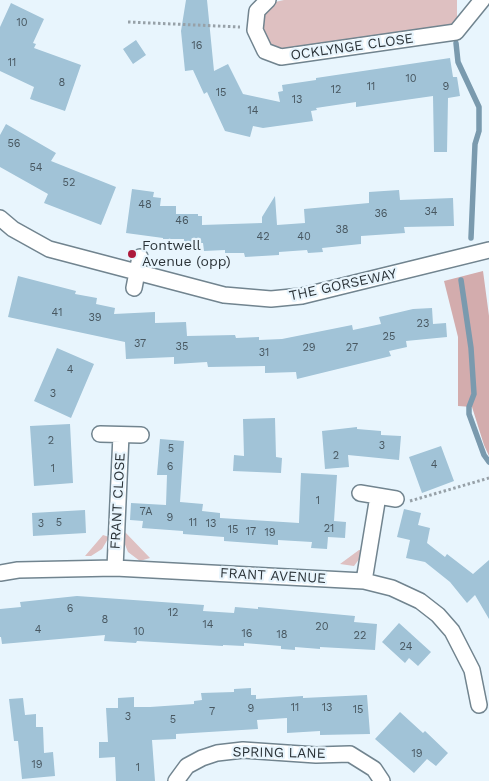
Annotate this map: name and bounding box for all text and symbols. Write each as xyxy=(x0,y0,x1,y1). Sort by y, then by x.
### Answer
house number: 10 xyxy=(16,16,28,30)
street label: OCKLYNGE CLOSE xyxy=(289,30,415,64)
house number: 16 xyxy=(192,39,202,53)
house number: 11 xyxy=(8,56,16,70)
house number: 10 xyxy=(405,72,417,86)
house number: 8 xyxy=(59,76,65,90)
house number: 11 xyxy=(367,80,375,94)
house number: 9 xyxy=(443,80,449,94)
house number: 12 xyxy=(331,83,341,97)
house number: 15 xyxy=(216,86,226,100)
house number: 13 xyxy=(292,93,302,107)
house number: 14 xyxy=(247,104,259,118)
house number: 56 xyxy=(7,137,21,151)
house number: 54 xyxy=(29,161,43,175)
house number: 52 xyxy=(63,176,75,190)
house number: 48 xyxy=(138,198,152,212)
house number: 34 xyxy=(424,205,438,219)
house number: 36 xyxy=(374,207,388,221)
house number: 46 xyxy=(175,214,189,228)
house number: 38 xyxy=(335,223,349,237)
house number: 42 xyxy=(256,230,270,244)
house number: 40 xyxy=(297,230,311,244)
place label: Fontwell Avenue (opp) xyxy=(142,238,231,270)
marker: Fontwell Avenue (opp) xyxy=(126,248,138,260)
street label: THE GORSEWAY xyxy=(288,265,398,305)
house number: 41 xyxy=(52,306,62,320)
house number: 39 xyxy=(88,311,102,325)
house number: 23 xyxy=(417,317,429,331)
house number: 25 xyxy=(383,330,395,344)
house number: 37 xyxy=(134,337,146,351)
house number: 35 xyxy=(176,340,188,354)
house number: 29 xyxy=(302,341,316,355)
house number: 27 xyxy=(346,341,358,355)
house number: 31 xyxy=(259,346,269,360)
house number: 4 xyxy=(67,363,73,377)
house number: 3 xyxy=(50,387,56,401)
house number: 2 xyxy=(48,434,54,448)
house number: 3 xyxy=(379,439,385,453)
house number: 5 xyxy=(168,442,174,456)
house number: 2 xyxy=(333,449,339,463)
street label: FRANT CLOSE xyxy=(107,452,129,550)
house number: 4 xyxy=(431,458,437,472)
house number: 6 xyxy=(167,460,173,474)
house number: 1 xyxy=(51,462,55,476)
house number: 1 xyxy=(316,494,320,508)
house number: 7A xyxy=(140,505,152,519)
house number: 9 xyxy=(167,511,173,525)
house number: 5 xyxy=(56,516,62,530)
house number: 11 xyxy=(189,516,197,530)
house number: 3 xyxy=(38,517,44,531)
house number: 13 xyxy=(206,517,216,531)
house number: 21 xyxy=(324,522,334,536)
house number: 15 xyxy=(228,523,238,537)
house number: 17 xyxy=(246,525,256,539)
house number: 19 xyxy=(264,526,276,540)
street label: FRANT AVENUE xyxy=(220,565,326,587)
house number: 6 xyxy=(67,602,73,616)
house number: 12 xyxy=(168,606,178,620)
house number: 8 xyxy=(102,613,108,627)
house number: 14 xyxy=(202,618,214,632)
house number: 20 xyxy=(315,620,329,634)
house number: 4 xyxy=(35,623,41,637)
house number: 10 xyxy=(133,625,145,639)
house number: 16 xyxy=(242,627,252,641)
house number: 18 xyxy=(276,628,288,642)
house number: 22 xyxy=(354,629,366,643)
house number: 24 xyxy=(400,640,412,654)
house number: 11 xyxy=(291,701,299,715)
house number: 13 xyxy=(322,701,332,715)
house number: 9 xyxy=(248,702,254,716)
house number: 15 xyxy=(353,703,363,717)
house number: 7 xyxy=(209,705,215,719)
house number: 3 xyxy=(125,710,131,724)
house number: 5 xyxy=(170,713,176,727)
street label: SPRING LANE xyxy=(232,744,326,762)
house number: 19 xyxy=(411,747,423,761)
house number: 19 xyxy=(31,758,43,772)
house number: 1 xyxy=(136,761,140,775)

